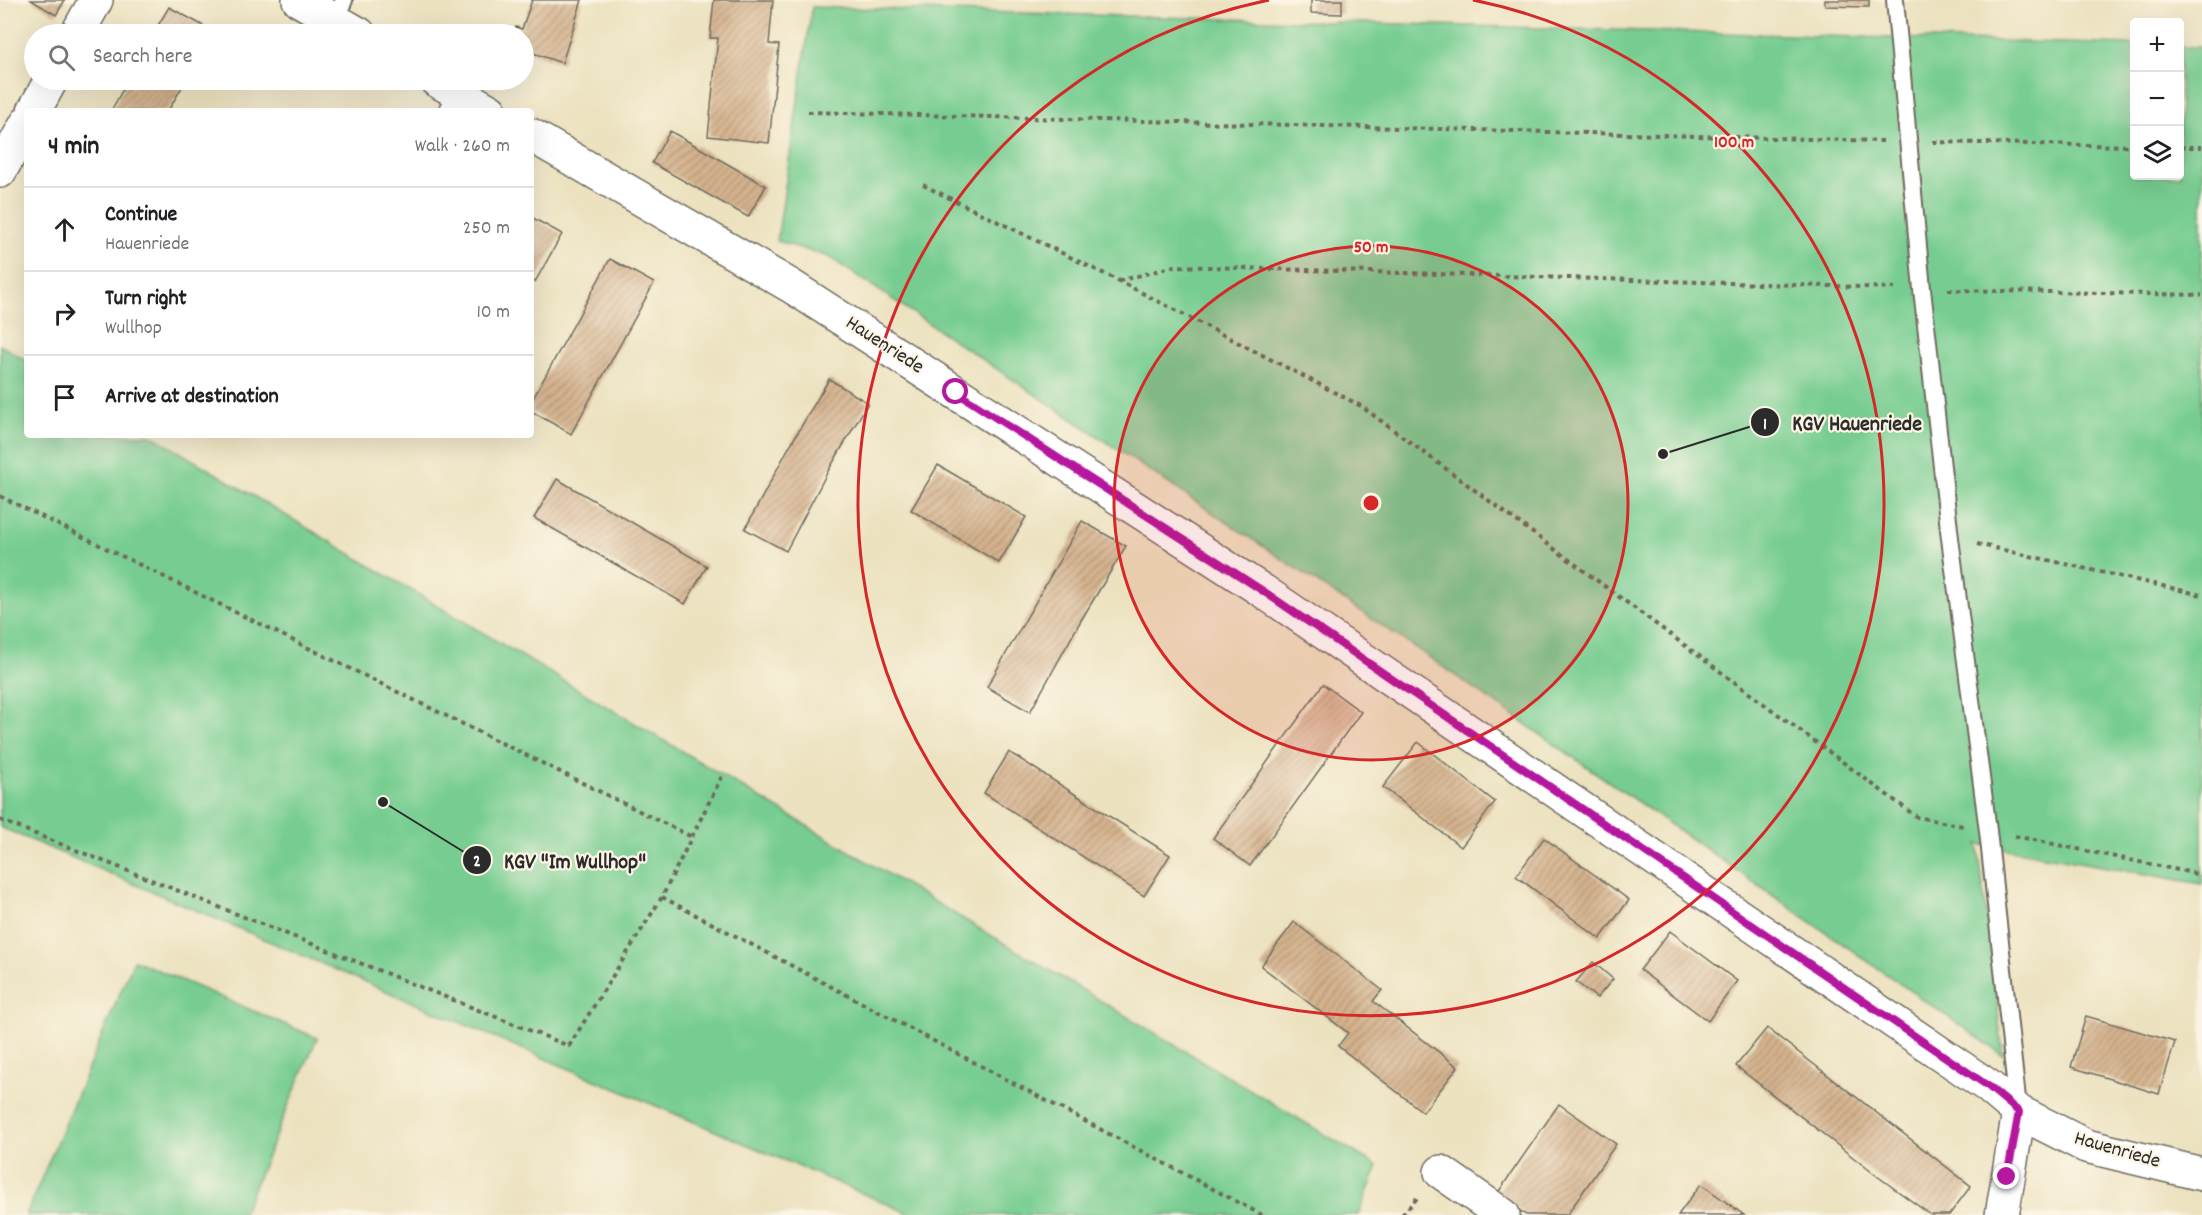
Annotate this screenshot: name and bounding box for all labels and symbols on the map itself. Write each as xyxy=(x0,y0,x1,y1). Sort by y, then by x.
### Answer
text: 100 m xyxy=(1714,131,1754,156)
text: 50 m xyxy=(1354,236,1388,261)
street label: Hauenriede xyxy=(839,309,929,383)
route start xyxy=(942,378,968,404)
callout: KGV Hauenriede xyxy=(1750,402,1934,442)
text: KGV Hauenriede xyxy=(1792,410,1922,441)
text: 1 xyxy=(1763,413,1767,438)
centre of rings xyxy=(1361,493,1381,513)
callout: KGV "Im Wullhop" xyxy=(462,840,658,880)
text: KGV "Im Wullhop" xyxy=(504,848,646,879)
text: 2 xyxy=(473,850,481,875)
street label: Hauenriede xyxy=(2070,1124,2164,1178)
route end xyxy=(1993,1163,2019,1189)

